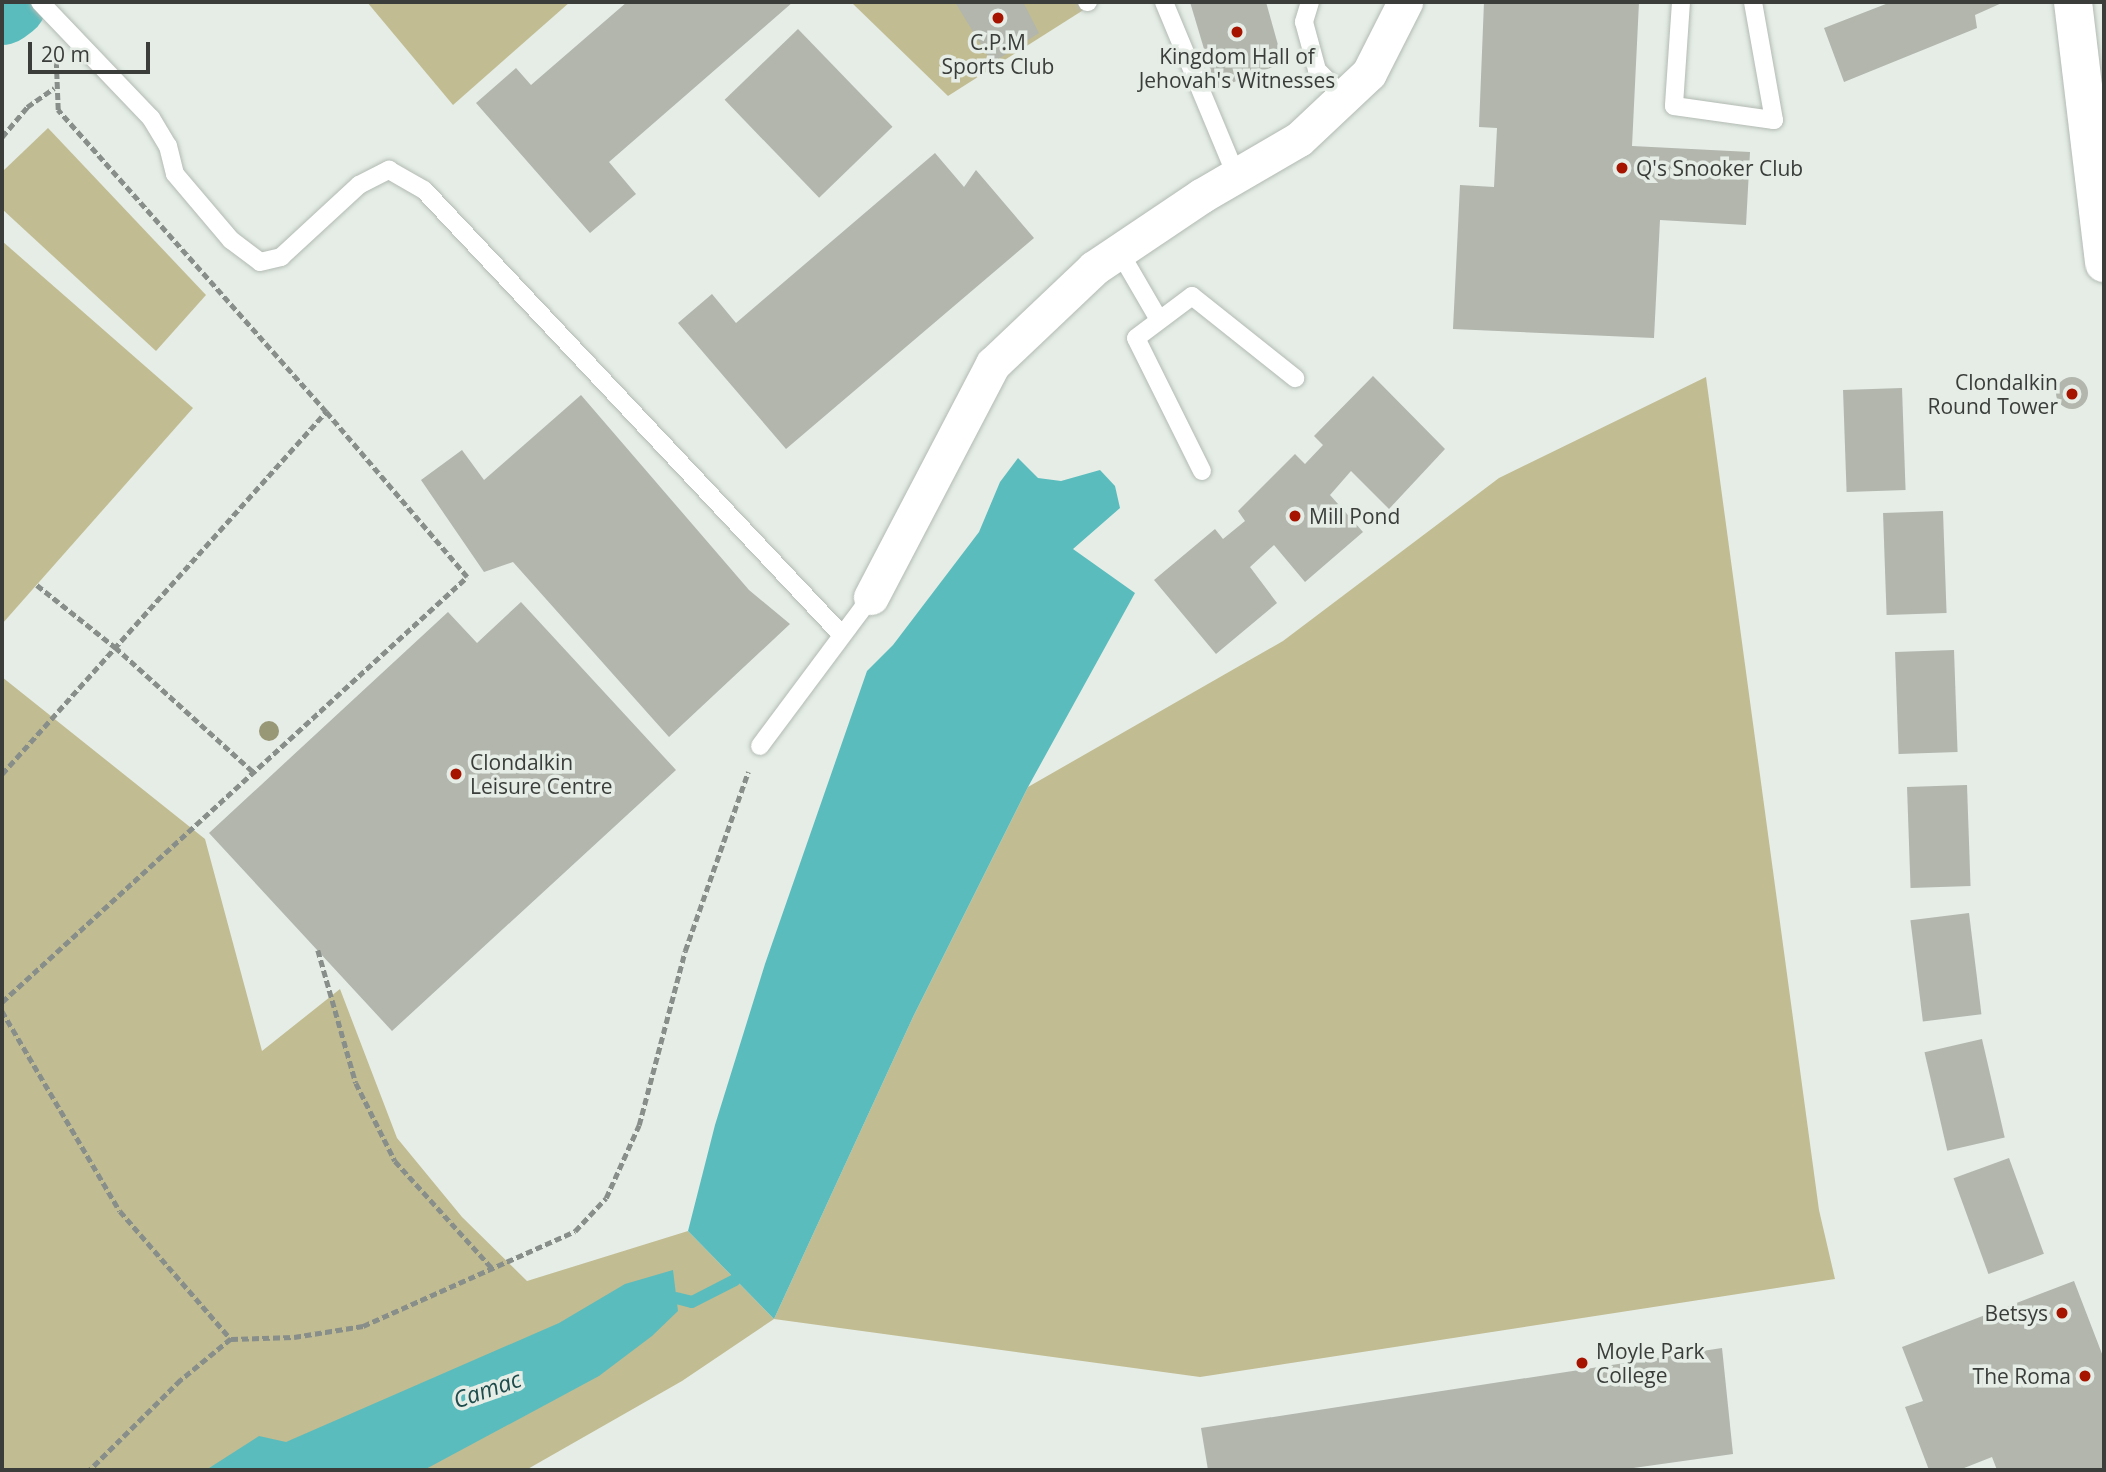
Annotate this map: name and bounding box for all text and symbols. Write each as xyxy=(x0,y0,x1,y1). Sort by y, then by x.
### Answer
marker: C.P.M Sports Club xyxy=(990,10,1006,26)
marker: Kingdom Hall of Jehovah's Witnesses xyxy=(1229,24,1245,40)
scale bar xyxy=(32,28,154,72)
place label: C.P.M Sports Club xyxy=(942,29,1054,79)
text: 20 m xyxy=(41,40,90,68)
place label: Kingdom Hall of Jehovah's Witnesses xyxy=(1139,43,1335,93)
place label: Q's Snooker Club xyxy=(1636,155,1803,181)
marker: Q's Snooker Club xyxy=(1614,160,1630,176)
place label: Clondalkin Round Tower xyxy=(1927,369,2058,419)
marker: Clondalkin Round Tower xyxy=(2064,386,2080,402)
place label: Mill Pond xyxy=(1309,503,1400,529)
marker: Mill Pond xyxy=(1287,508,1303,524)
place label: Clondalkin Leisure Centre xyxy=(470,749,613,799)
marker: Clondalkin Leisure Centre xyxy=(448,766,464,782)
place label: Betsys xyxy=(1985,1300,2048,1326)
marker: Betsys xyxy=(2054,1305,2070,1321)
place label: Moyle Park College xyxy=(1596,1338,1705,1388)
marker: Moyle Park College xyxy=(1574,1355,1590,1371)
place label: The Roma xyxy=(1973,1363,2071,1389)
water label: Camac xyxy=(449,1365,525,1413)
marker: The Roma xyxy=(2077,1368,2093,1384)

